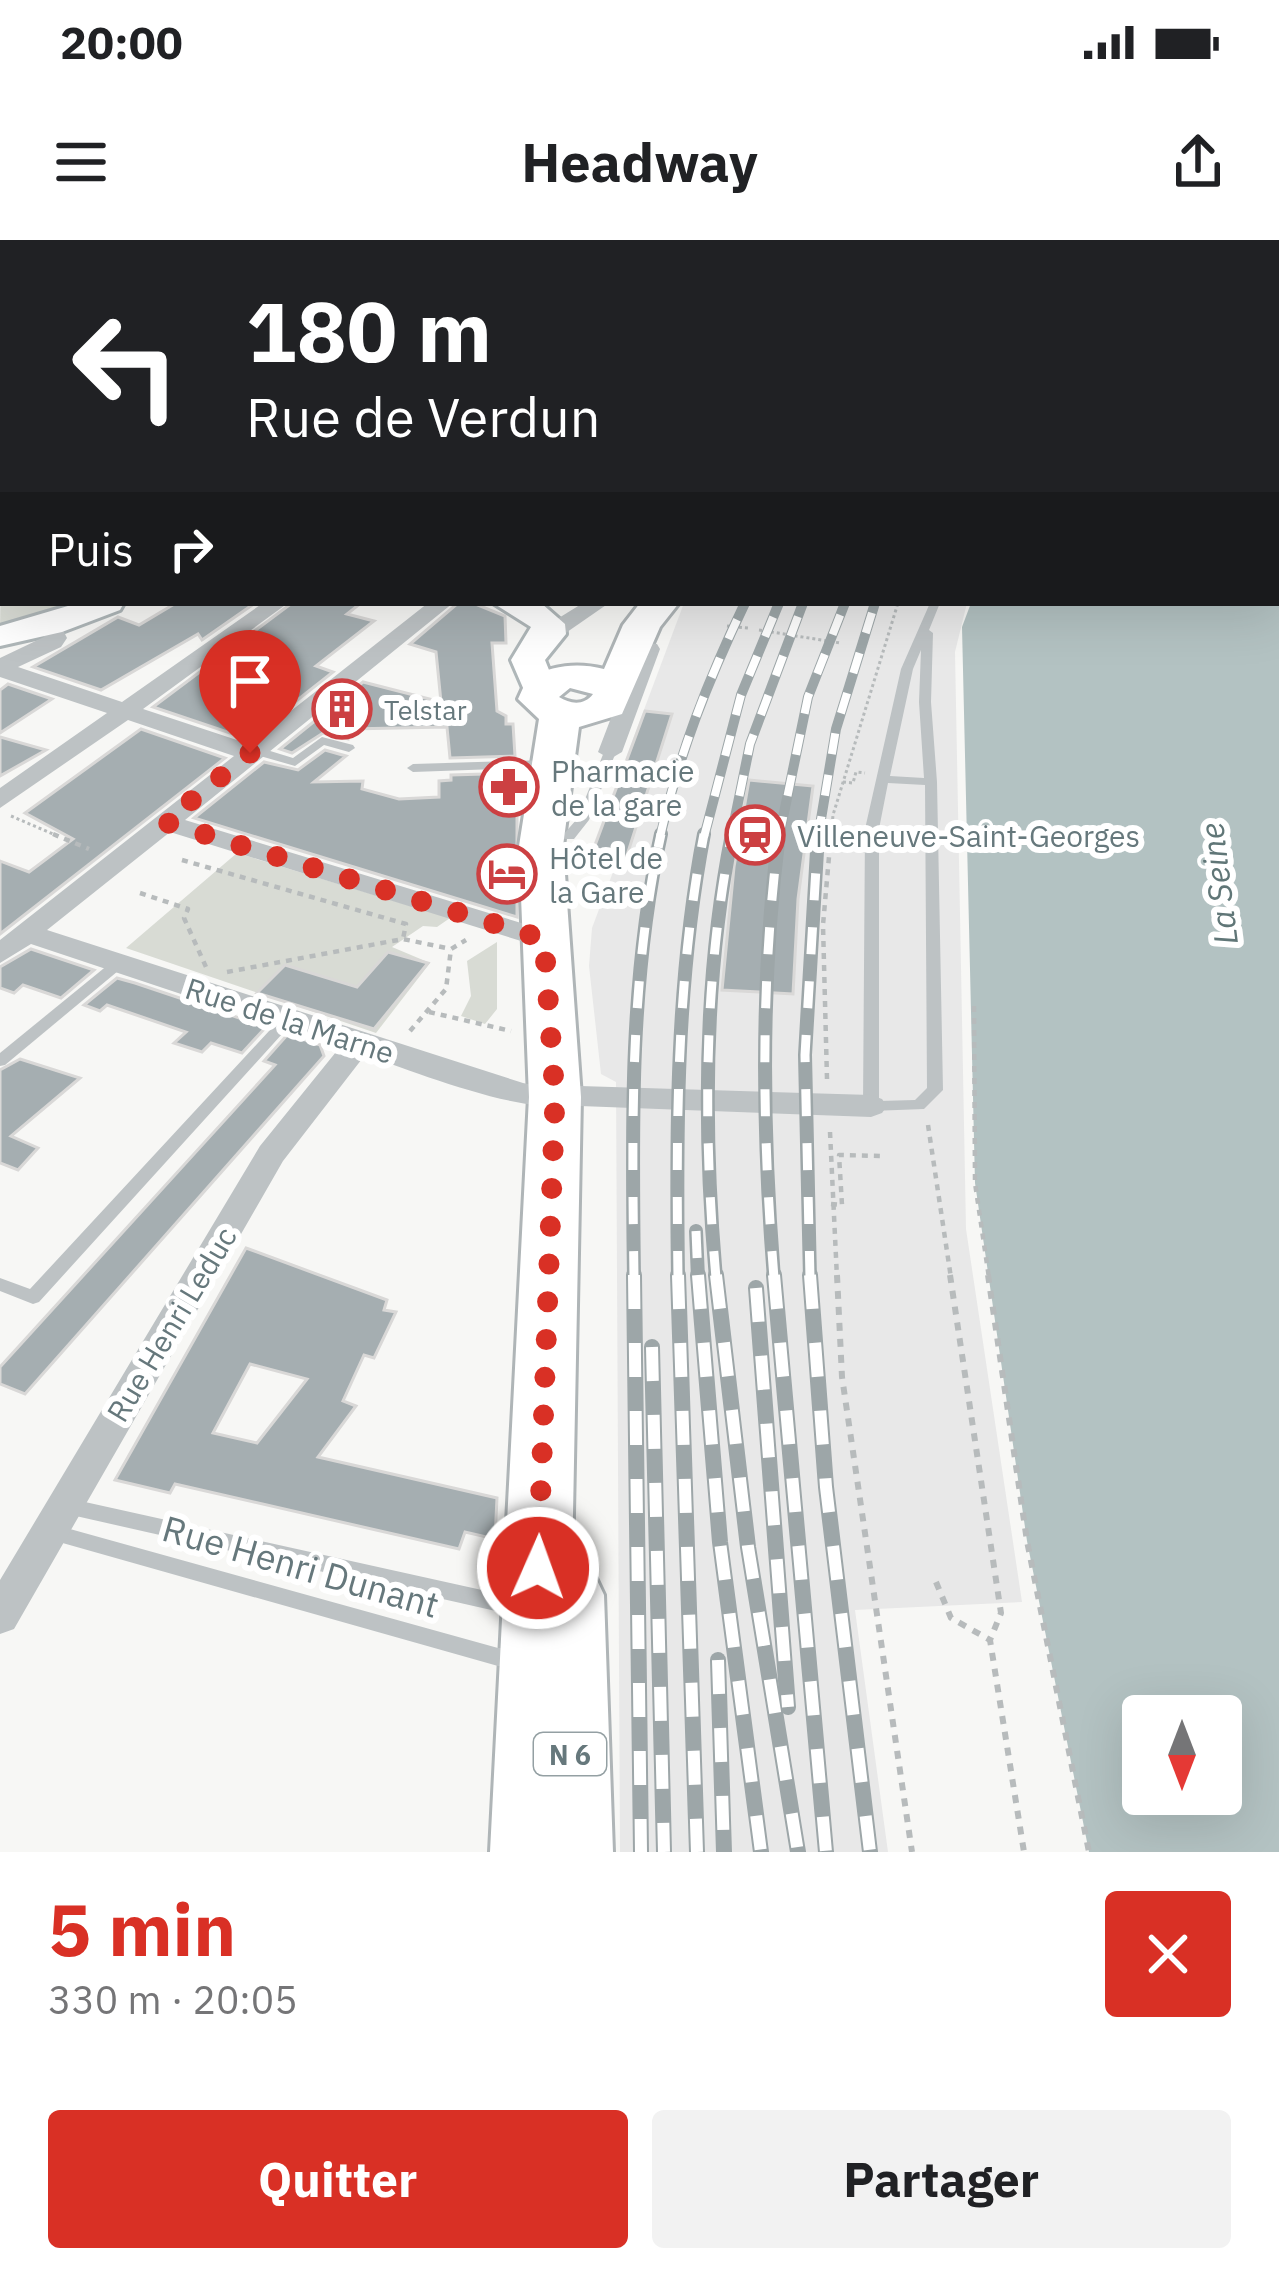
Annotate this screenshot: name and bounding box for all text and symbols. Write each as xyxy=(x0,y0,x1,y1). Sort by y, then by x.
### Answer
text: 20:00 xyxy=(60,13,183,71)
text: Headway xyxy=(521,127,758,197)
icon: menu xyxy=(48,129,114,195)
icon: share xyxy=(1165,129,1231,195)
text: 180 m xyxy=(246,276,492,385)
icon: left xyxy=(48,288,204,444)
text: Rue de Verdun xyxy=(246,382,600,452)
icon: right xyxy=(158,516,224,582)
text: Puis xyxy=(48,520,134,578)
pin xyxy=(199,630,301,753)
icon: arrive xyxy=(217,648,283,714)
building icon: Telstar xyxy=(311,678,373,740)
place label: Telstar xyxy=(384,692,467,727)
place label: Pharmacie de la gare xyxy=(551,751,695,824)
pharmacy icon: Pharmacie de la gare xyxy=(478,756,540,818)
station icon: Villeneuve-Saint-Georges xyxy=(724,804,786,866)
place label: Villeneuve-Saint-Georges xyxy=(797,816,1140,855)
water label: La Seine xyxy=(1189,821,1247,947)
place label: Hôtel de la Gare xyxy=(549,838,663,911)
hotel icon: Hôtel de la Gare xyxy=(476,843,538,905)
street label: Rue de la Marne xyxy=(181,968,399,1072)
street label: Rue Henri Leduc xyxy=(97,1219,245,1429)
street label: Rue Henri Dunant xyxy=(157,1504,445,1628)
position arrow xyxy=(475,1505,601,1631)
north arrow xyxy=(1122,1695,1242,1815)
map controls xyxy=(1122,1695,1242,1815)
road number: N 6 xyxy=(534,1733,606,1775)
text: 5 min xyxy=(48,1882,236,1976)
button: close xyxy=(1105,1891,1231,2017)
text: 330 m · 20:05 xyxy=(48,1974,298,2025)
button: Quitter xyxy=(48,2110,628,2248)
button: Partager xyxy=(652,2110,1231,2248)

